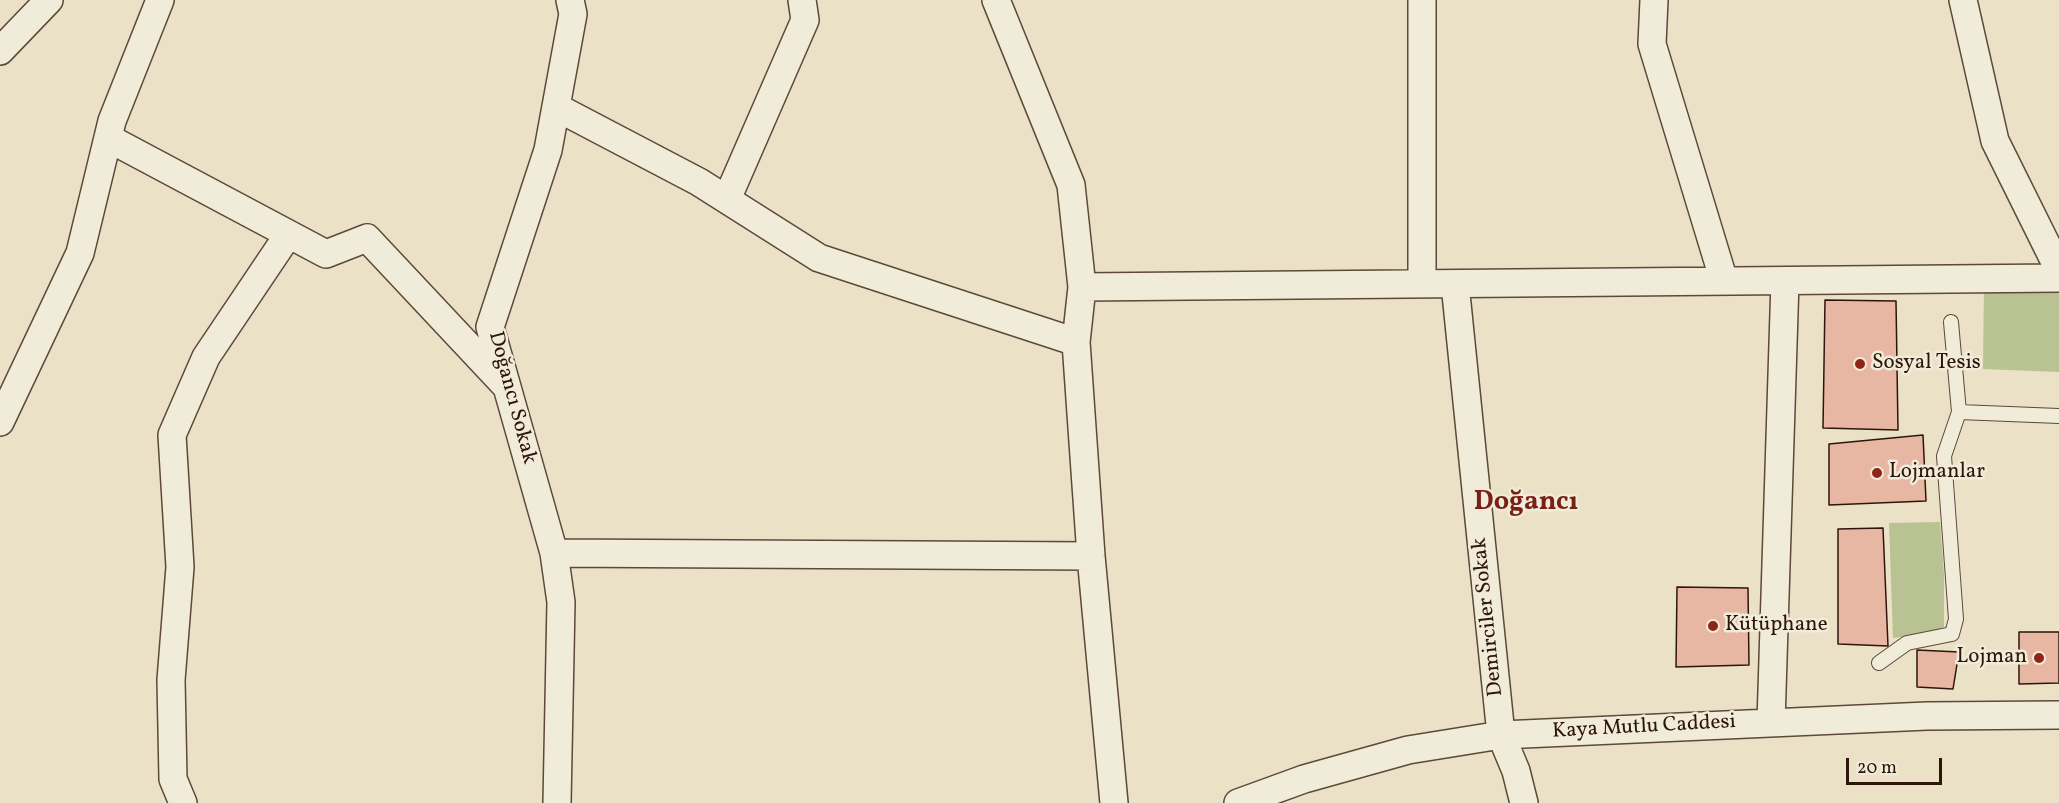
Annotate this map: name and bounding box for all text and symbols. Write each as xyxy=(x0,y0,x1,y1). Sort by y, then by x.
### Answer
street label: Doğancı Sokak xyxy=(481,329,541,467)
place label: Sosyal Tesis xyxy=(1872,351,1981,377)
marker: Sosyal Tesis xyxy=(1853,357,1867,371)
place label: Lojmanlar xyxy=(1889,460,1985,486)
marker: Lojmanlar xyxy=(1870,466,1884,480)
district label: Doğancı xyxy=(1474,488,1578,520)
street label: Demirciler Sokak xyxy=(1468,536,1510,698)
place label: Kütüphane xyxy=(1725,613,1828,639)
marker: Kütüphane xyxy=(1706,619,1720,633)
place label: Lojman xyxy=(1957,645,2027,671)
marker: Lojman xyxy=(2032,651,2046,665)
street label: Kaya Mutlu Caddesi xyxy=(1552,711,1736,745)
scale bar xyxy=(1849,746,1945,784)
text: 20 m xyxy=(1857,756,1897,781)

